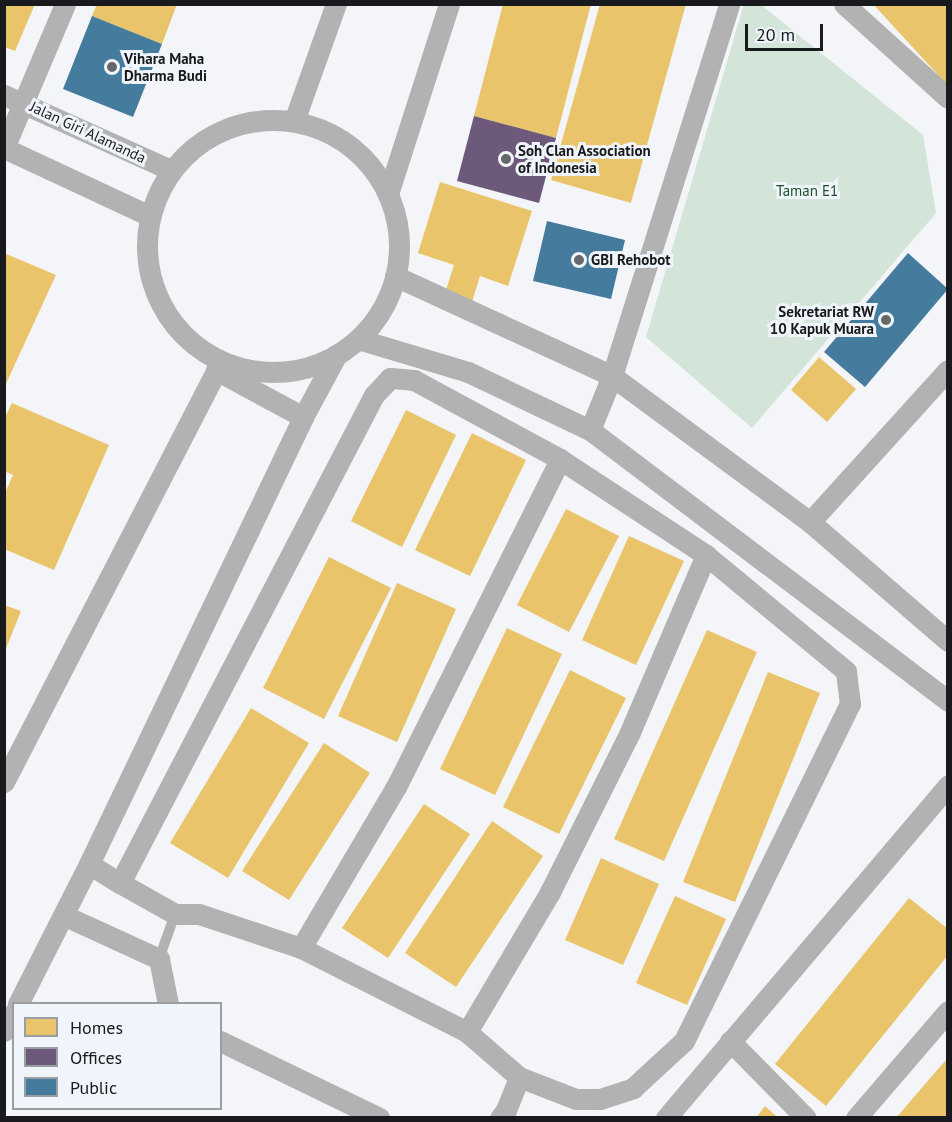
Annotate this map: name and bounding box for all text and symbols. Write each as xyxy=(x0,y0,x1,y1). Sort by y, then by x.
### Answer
scale bar xyxy=(748,12,826,50)
text: 20 m xyxy=(756,23,795,46)
place label: Vihara Maha Dharma Budi xyxy=(124,49,207,84)
marker: Vihara Maha Dharma Budi xyxy=(105,60,119,74)
street label: Jalan Giri Alamanda xyxy=(27,97,149,167)
place label: Soh Clan Association of Indonesia xyxy=(518,141,651,176)
marker: Soh Clan Association of Indonesia xyxy=(499,152,513,166)
park label: Taman E1 xyxy=(776,182,838,200)
place label: GBI Rehobot xyxy=(591,251,671,269)
marker: GBI Rehobot xyxy=(572,253,586,267)
place label: Sekretariat RW 10 Kapuk Muara xyxy=(769,302,874,337)
marker: Sekretariat RW 10 Kapuk Muara xyxy=(879,313,893,327)
legend xyxy=(12,1002,222,1110)
text: Homes xyxy=(70,1016,123,1039)
text: Offices xyxy=(70,1046,122,1069)
text: Public xyxy=(70,1076,117,1099)

